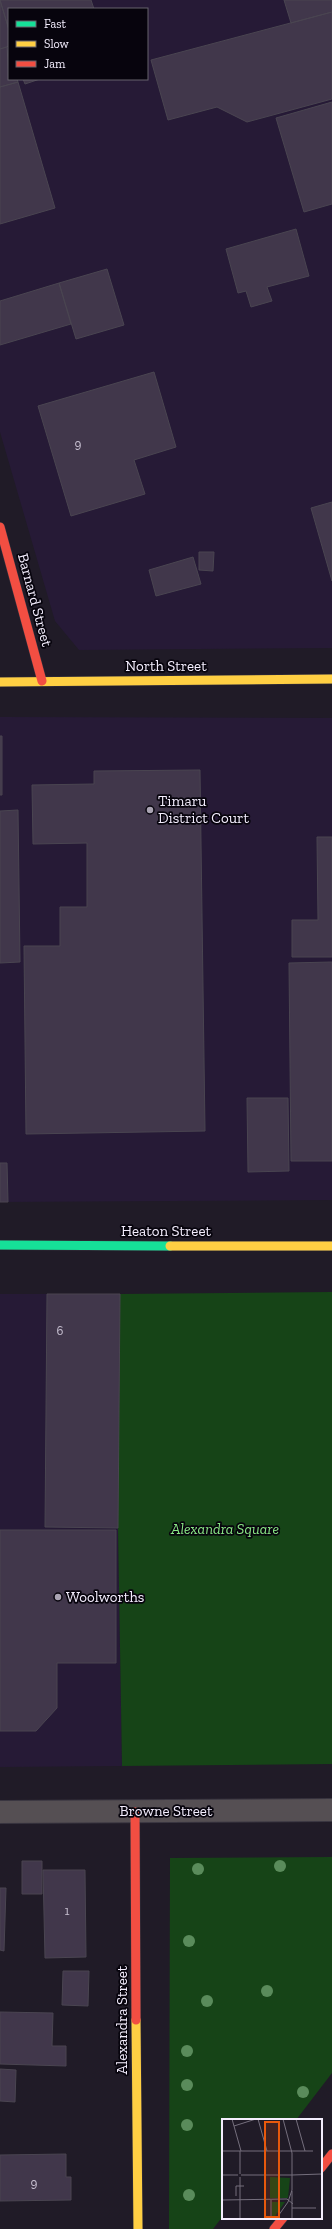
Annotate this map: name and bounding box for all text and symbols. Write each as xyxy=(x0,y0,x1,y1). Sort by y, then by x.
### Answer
legend xyxy=(8,8,148,80)
text: Fast xyxy=(44,17,67,31)
text: Slow xyxy=(44,37,70,51)
text: Jam xyxy=(44,57,66,71)
house number: 9 xyxy=(75,436,82,451)
street label: Barnard Street xyxy=(14,551,56,649)
street label: North Street xyxy=(125,657,207,675)
place label: Timaru District Court xyxy=(158,792,249,827)
marker: Timaru District Court xyxy=(145,805,155,815)
street label: Heaton Street xyxy=(121,1222,211,1240)
house number: 6 xyxy=(57,1323,64,1338)
park label: Alexandra Square xyxy=(170,1520,279,1538)
place label: Woolworths xyxy=(66,1588,144,1606)
marker: Woolworths xyxy=(53,1592,63,1602)
street label: Browne Street xyxy=(120,1802,213,1820)
house number: 1 xyxy=(64,1903,70,1918)
street label: Alexandra Street xyxy=(113,1965,131,2074)
inset map xyxy=(222,2119,322,2219)
house number: 9 xyxy=(31,2175,38,2190)

